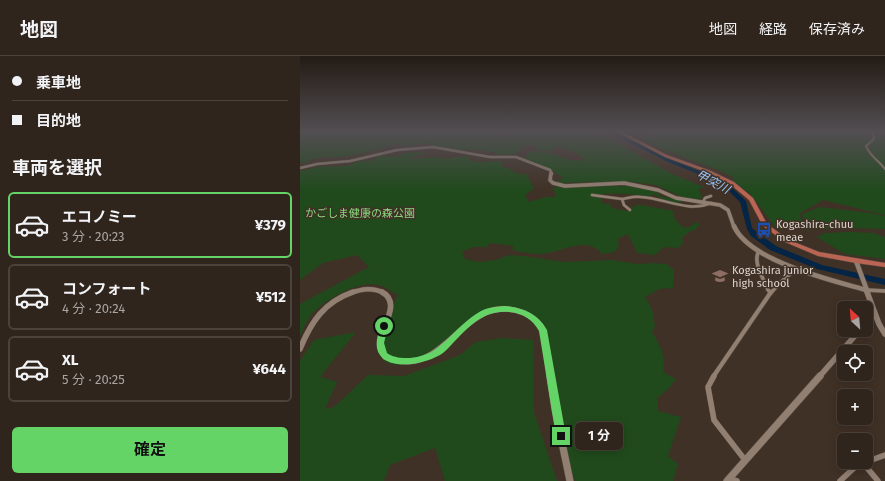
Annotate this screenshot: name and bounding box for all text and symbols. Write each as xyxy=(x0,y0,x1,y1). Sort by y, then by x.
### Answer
text: 地図 xyxy=(20,18,58,41)
text: 地図 xyxy=(709,21,737,38)
text: 経路 xyxy=(759,21,787,38)
text: 保存済み xyxy=(809,21,865,38)
text: 乗車地 xyxy=(36,74,81,92)
text: 目的地 xyxy=(36,112,81,130)
text: 車両を選択 xyxy=(12,157,102,179)
water label: 甲突川 xyxy=(694,167,734,198)
icon: car xyxy=(14,207,50,243)
park label: かごしま健康の森公園 xyxy=(305,207,415,220)
text: エコノミー xyxy=(62,208,137,226)
text: ¥379 xyxy=(255,216,286,234)
place label: Kogashira-chuu meae xyxy=(776,218,854,244)
bus stop icon: Kogashira-chuu meae xyxy=(755,221,773,239)
text: 3 分 · 20:23 xyxy=(62,229,125,244)
place label: Kogashira junior high school xyxy=(732,264,814,290)
school or university icon: Kogashira junior high school xyxy=(711,267,729,285)
icon: car xyxy=(14,279,50,315)
text: コンフォート xyxy=(62,280,152,298)
text: ¥512 xyxy=(256,288,286,306)
text: 4 分 · 20:24 xyxy=(62,301,125,316)
north arrow xyxy=(837,301,873,337)
map controls xyxy=(837,301,873,469)
route start xyxy=(375,317,393,335)
button: locate xyxy=(837,345,873,381)
icon: car xyxy=(14,351,50,387)
text: XL xyxy=(62,351,78,369)
text: ¥644 xyxy=(253,360,286,378)
text: 5 分 · 20:25 xyxy=(62,372,125,387)
button: + xyxy=(837,389,873,425)
callout: 1 分 xyxy=(575,422,623,450)
button: 確定 xyxy=(12,427,288,473)
route end xyxy=(552,427,570,445)
text: 1 分 xyxy=(588,428,610,443)
button: − xyxy=(837,433,873,469)

